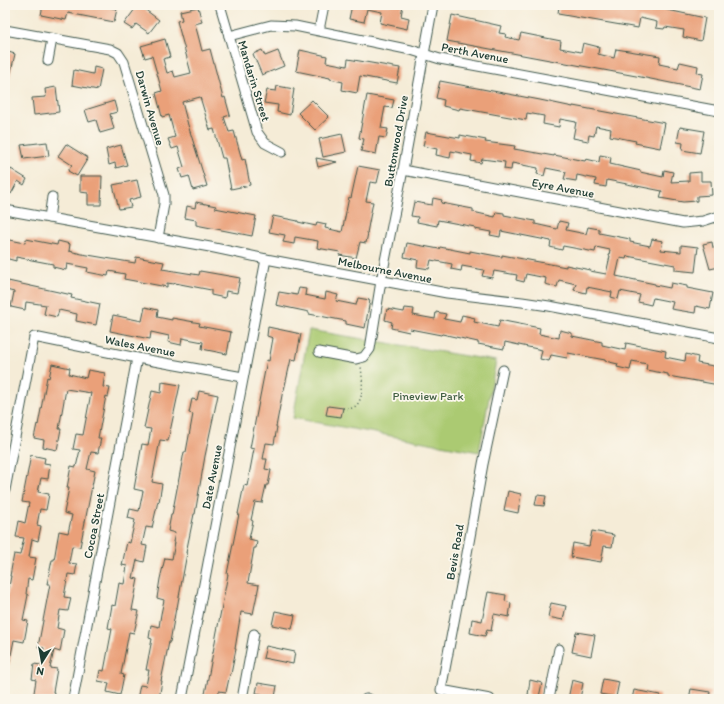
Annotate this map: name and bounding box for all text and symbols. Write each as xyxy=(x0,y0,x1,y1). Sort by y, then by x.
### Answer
street label: Mandarin Street xyxy=(235,39,273,124)
street label: Perth Avenue xyxy=(440,40,510,66)
street label: Darwin Avenue xyxy=(133,69,167,147)
street label: Buttonwood Drive xyxy=(381,94,411,188)
street label: Eyre Avenue xyxy=(531,175,596,201)
street label: Melbourne Avenue xyxy=(337,254,434,286)
street label: Wales Avenue xyxy=(104,332,177,360)
park label: Pineview Park xyxy=(392,389,464,403)
street label: Date Avenue xyxy=(199,443,225,510)
street label: Cocoa Street xyxy=(81,492,107,560)
street label: Bevis Road xyxy=(443,523,467,581)
north arrow xyxy=(22,642,62,682)
text: N xyxy=(35,664,45,678)

